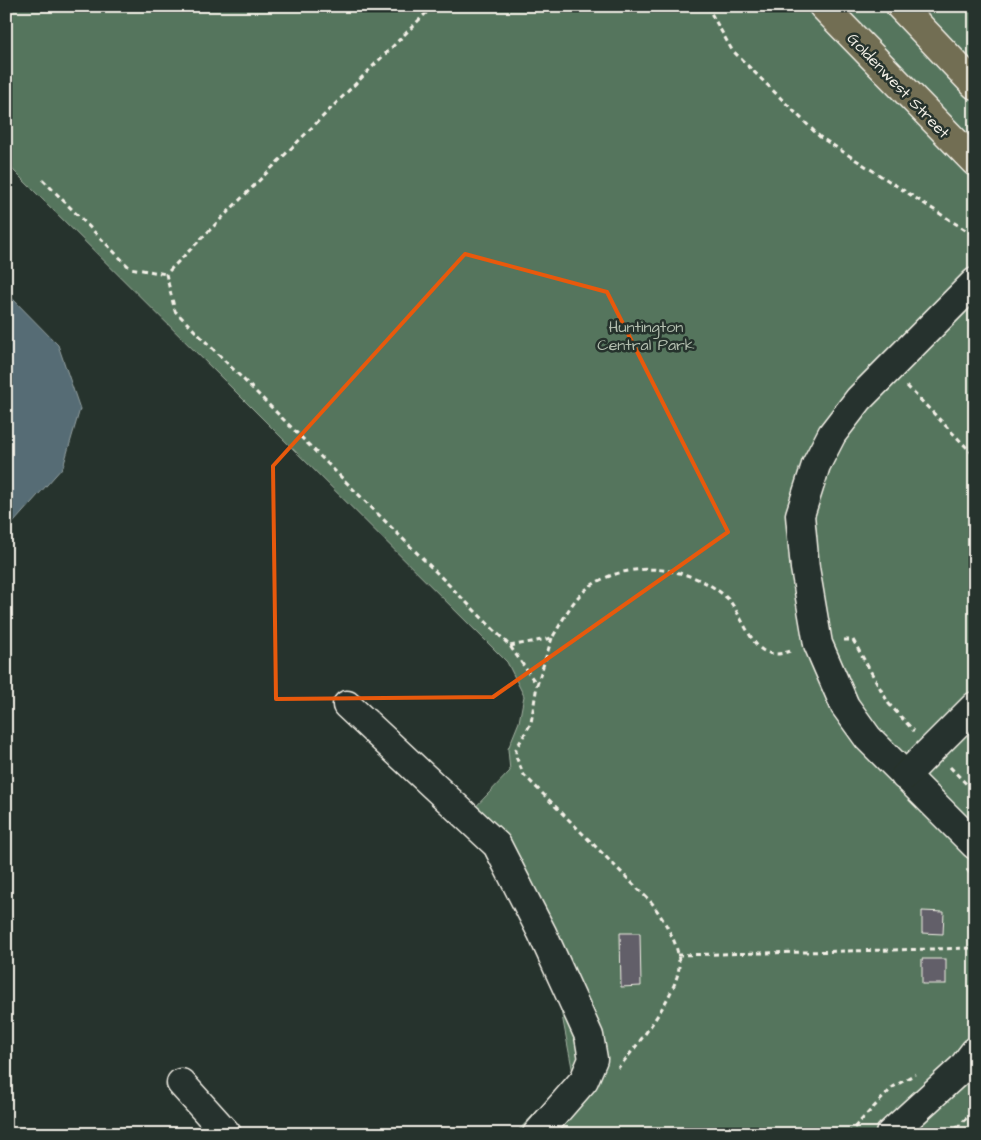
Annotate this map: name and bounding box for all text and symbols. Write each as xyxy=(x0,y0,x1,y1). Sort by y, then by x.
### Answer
street label: Goldenwest Street xyxy=(842,28,955,144)
park label: Huntington Central Park xyxy=(597,316,695,356)

